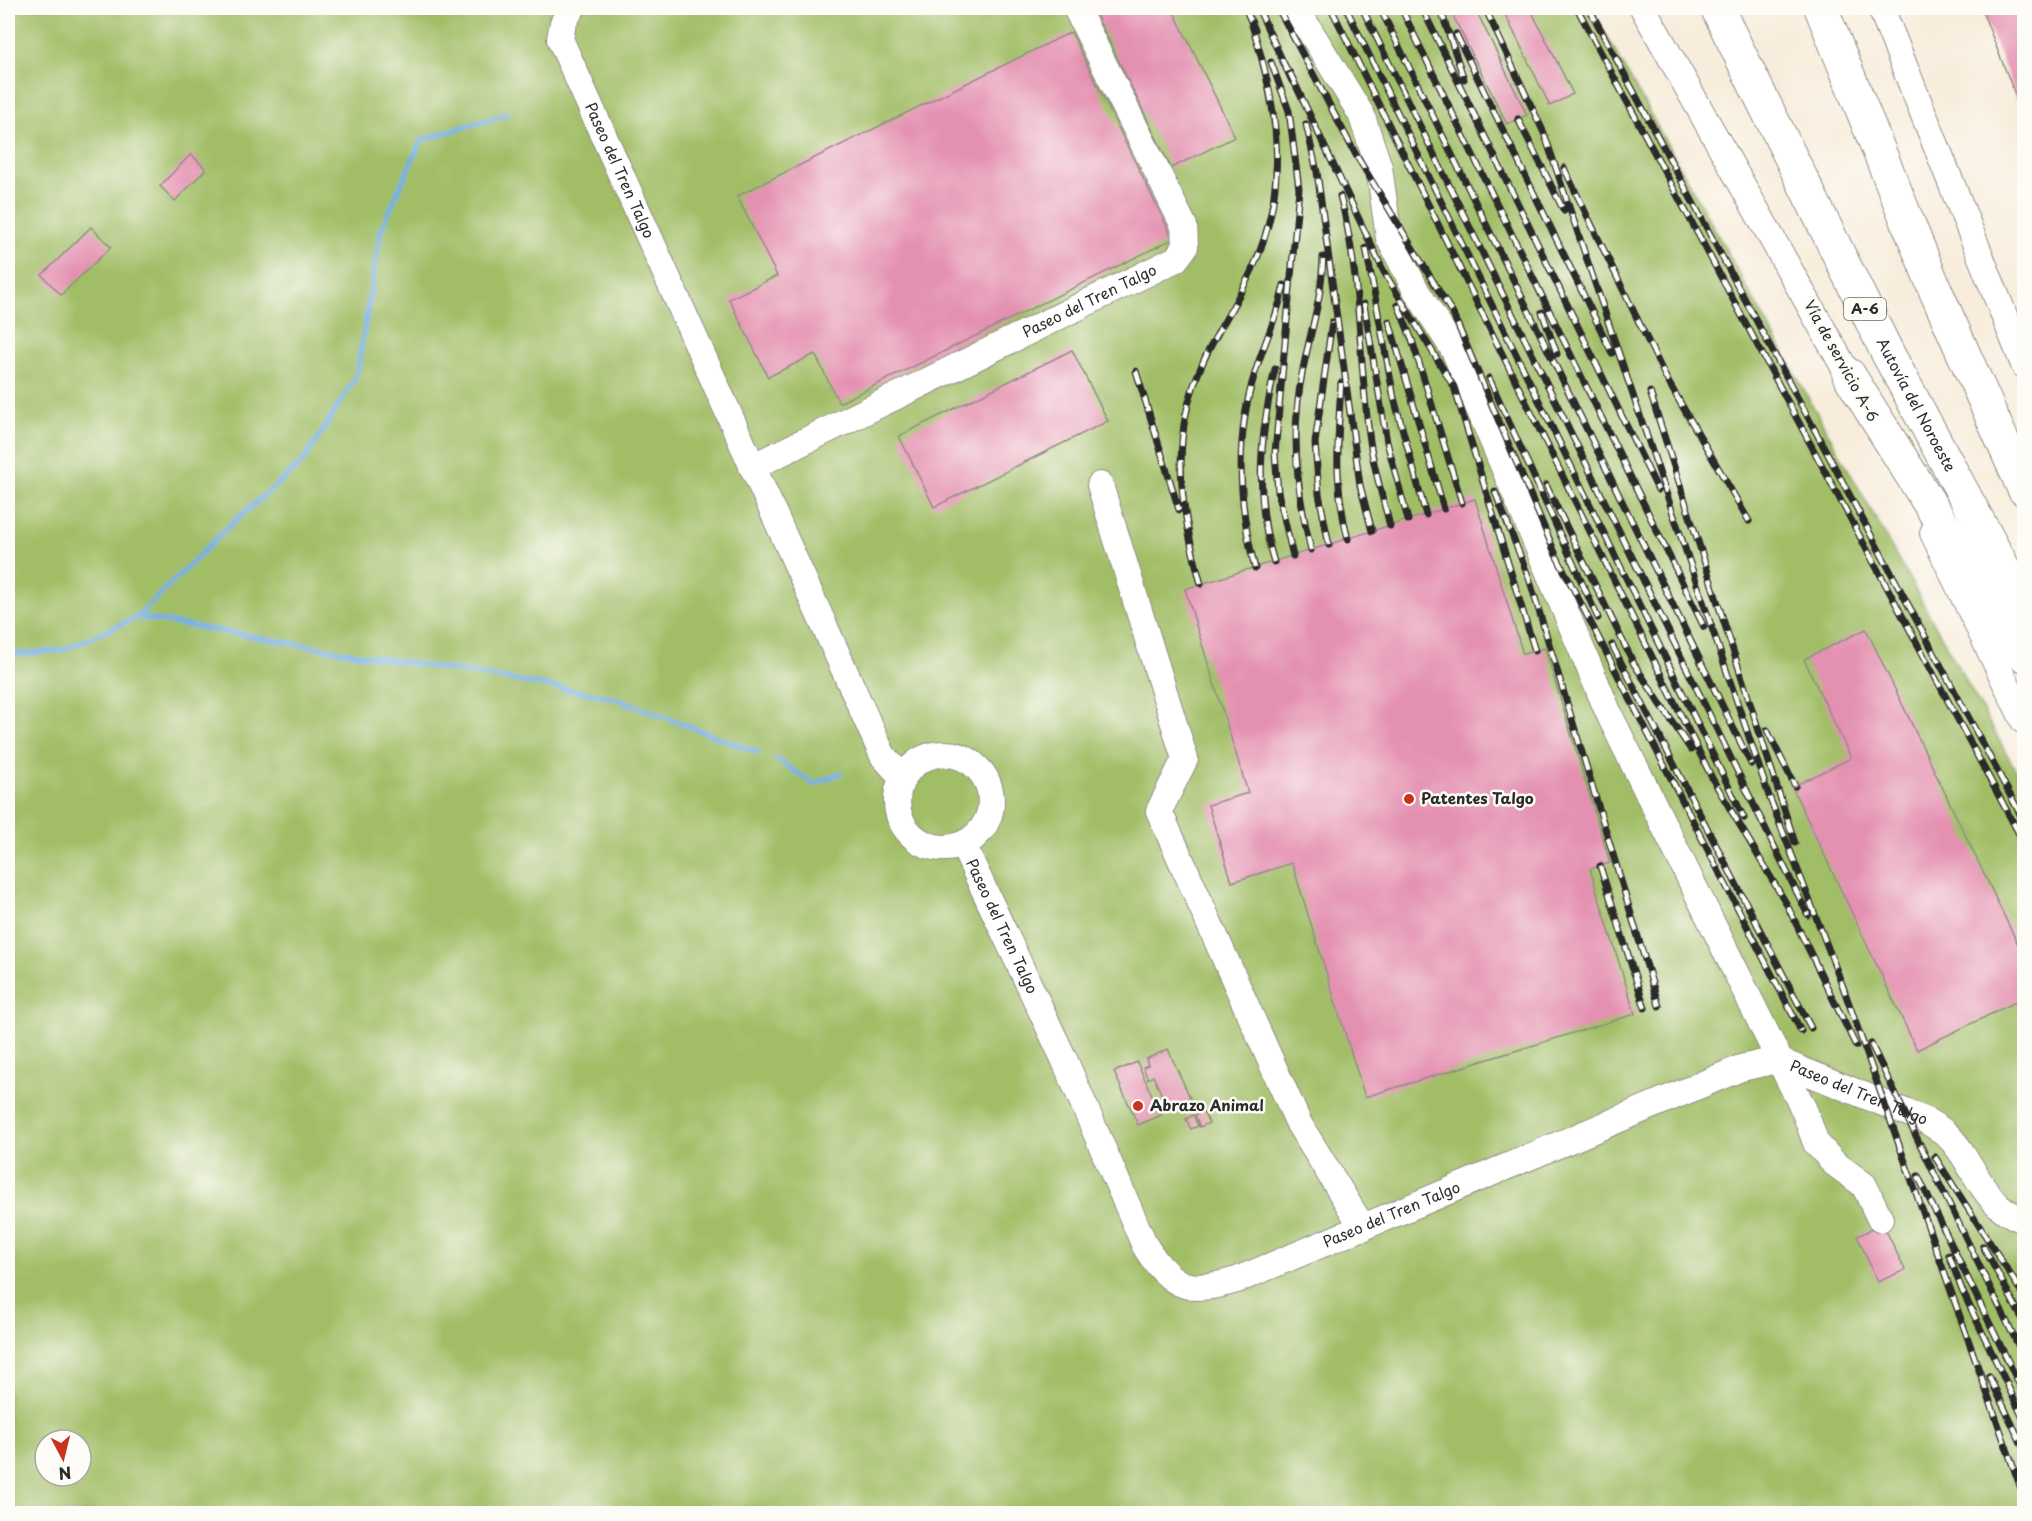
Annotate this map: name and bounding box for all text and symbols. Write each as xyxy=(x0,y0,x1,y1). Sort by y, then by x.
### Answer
street label: Paseo del Tren Talgo xyxy=(580,98,661,242)
street label: Paseo del Tren Talgo xyxy=(1018,257,1160,343)
street label: Vía de servicio A-6 xyxy=(1799,295,1885,425)
road number: A-6 xyxy=(1844,298,1886,320)
street label: Autovía del Noroeste xyxy=(1872,333,1962,475)
place label: Patentes Talgo xyxy=(1421,786,1534,809)
marker: Patentes Talgo xyxy=(1402,792,1416,806)
street label: Paseo del Tren Talgo xyxy=(961,854,1045,997)
street label: Paseo del Tren Talgo xyxy=(1787,1053,1932,1130)
place label: Abrazo Animal xyxy=(1150,1093,1264,1116)
marker: Abrazo Animal xyxy=(1131,1099,1145,1113)
street label: Paseo del Tren Talgo xyxy=(1319,1175,1463,1253)
north arrow xyxy=(33,1428,93,1488)
text: N xyxy=(57,1461,73,1487)

